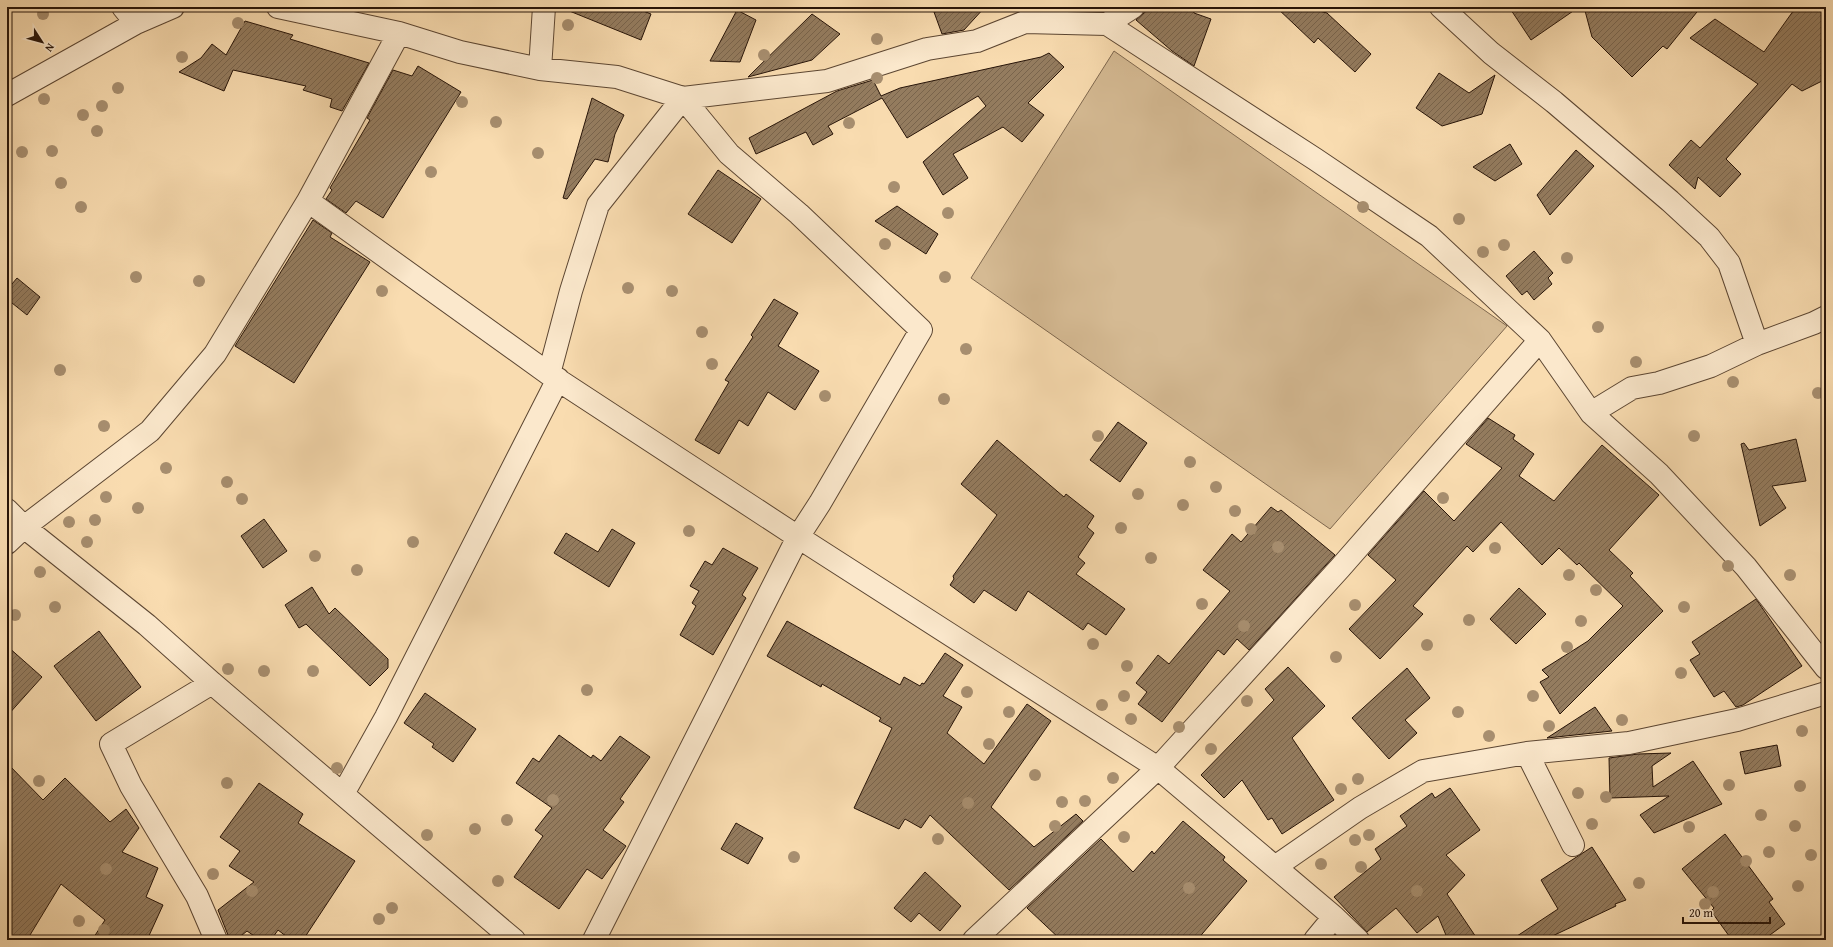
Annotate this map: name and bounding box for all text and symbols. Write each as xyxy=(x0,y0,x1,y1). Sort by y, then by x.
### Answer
north arrow xyxy=(22,22,62,62)
text: N xyxy=(41,40,59,56)
scale bar xyxy=(1683,899,1770,925)
text: 20 m xyxy=(1689,904,1713,921)

